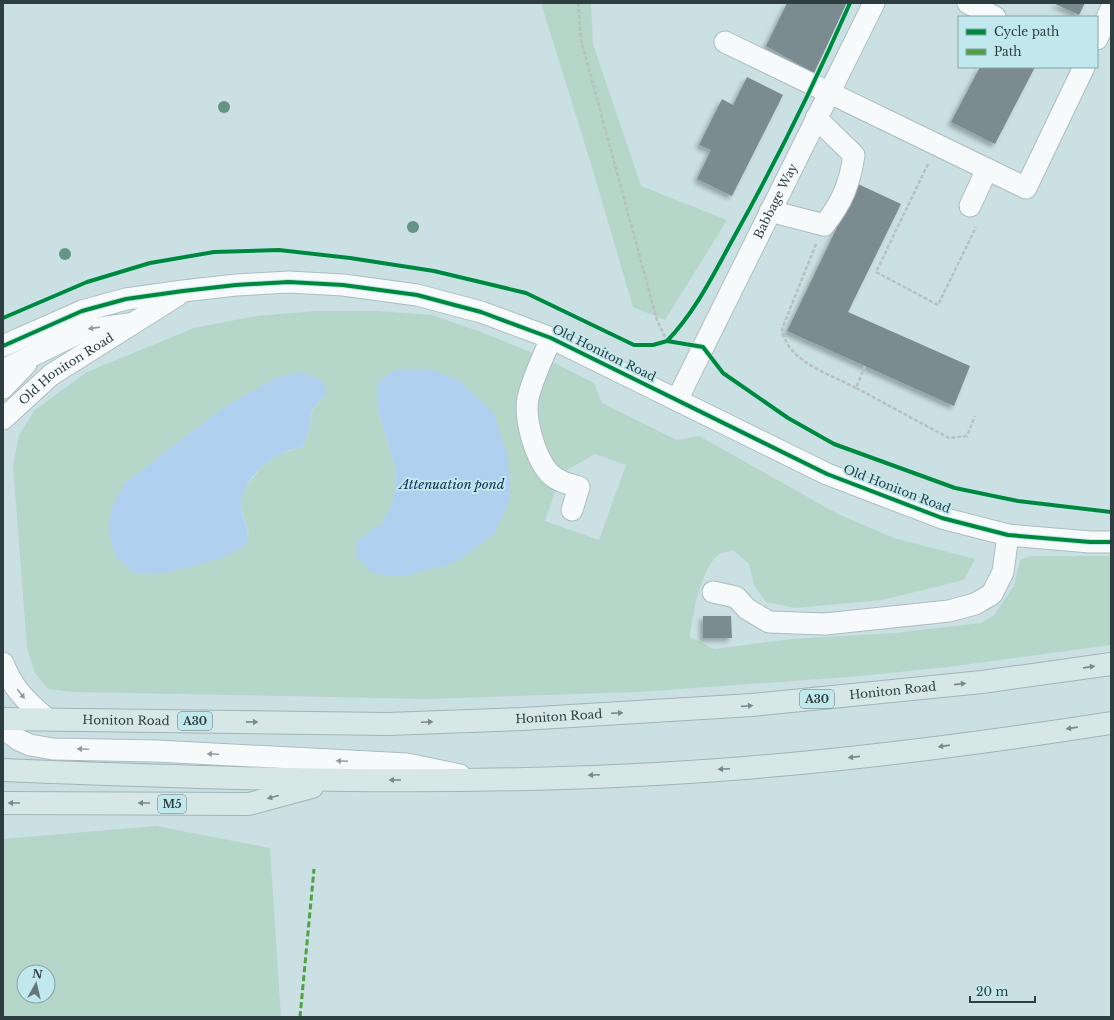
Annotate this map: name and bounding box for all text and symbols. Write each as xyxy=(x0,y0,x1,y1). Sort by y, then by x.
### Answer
legend xyxy=(958,16,1098,68)
text: Cycle path xyxy=(994,24,1059,39)
text: Path xyxy=(994,44,1022,59)
street label: Babbage Way xyxy=(750,160,800,241)
street label: Old Honiton Road xyxy=(550,321,659,384)
one-way arrow xyxy=(88,325,100,331)
street label: Old Honiton Road xyxy=(15,329,116,408)
street label: Old Honiton Road xyxy=(841,461,953,516)
water label: Attenuation pond xyxy=(398,476,505,493)
one-way arrow xyxy=(1083,664,1095,670)
street label: Honiton Road xyxy=(849,679,937,702)
one-way arrow xyxy=(954,681,966,687)
one-way arrow xyxy=(16,689,25,700)
road number: A30 xyxy=(800,690,834,708)
one-way arrow xyxy=(741,702,753,709)
street label: Honiton Road xyxy=(515,706,603,726)
one-way arrow xyxy=(611,710,623,717)
street label: Honiton Road xyxy=(82,712,170,728)
road number: A30 xyxy=(178,712,212,730)
one-way arrow xyxy=(246,719,259,725)
one-way arrow xyxy=(421,719,434,725)
one-way arrow xyxy=(1066,725,1078,731)
one-way arrow xyxy=(938,743,950,749)
one-way arrow xyxy=(77,746,89,753)
one-way arrow xyxy=(207,751,219,758)
one-way arrow xyxy=(848,754,860,760)
one-way arrow xyxy=(336,757,348,764)
one-way arrow xyxy=(718,765,730,772)
one-way arrow xyxy=(588,772,600,779)
one-way arrow xyxy=(389,776,401,783)
road number: M5 xyxy=(158,795,186,813)
one-way arrow xyxy=(267,795,280,801)
one-way arrow xyxy=(7,800,20,806)
one-way arrow xyxy=(137,800,150,806)
north arrow xyxy=(16,964,56,1004)
text: N xyxy=(31,966,44,982)
scale bar xyxy=(970,978,1035,1004)
text: 20 m xyxy=(976,984,1008,999)

